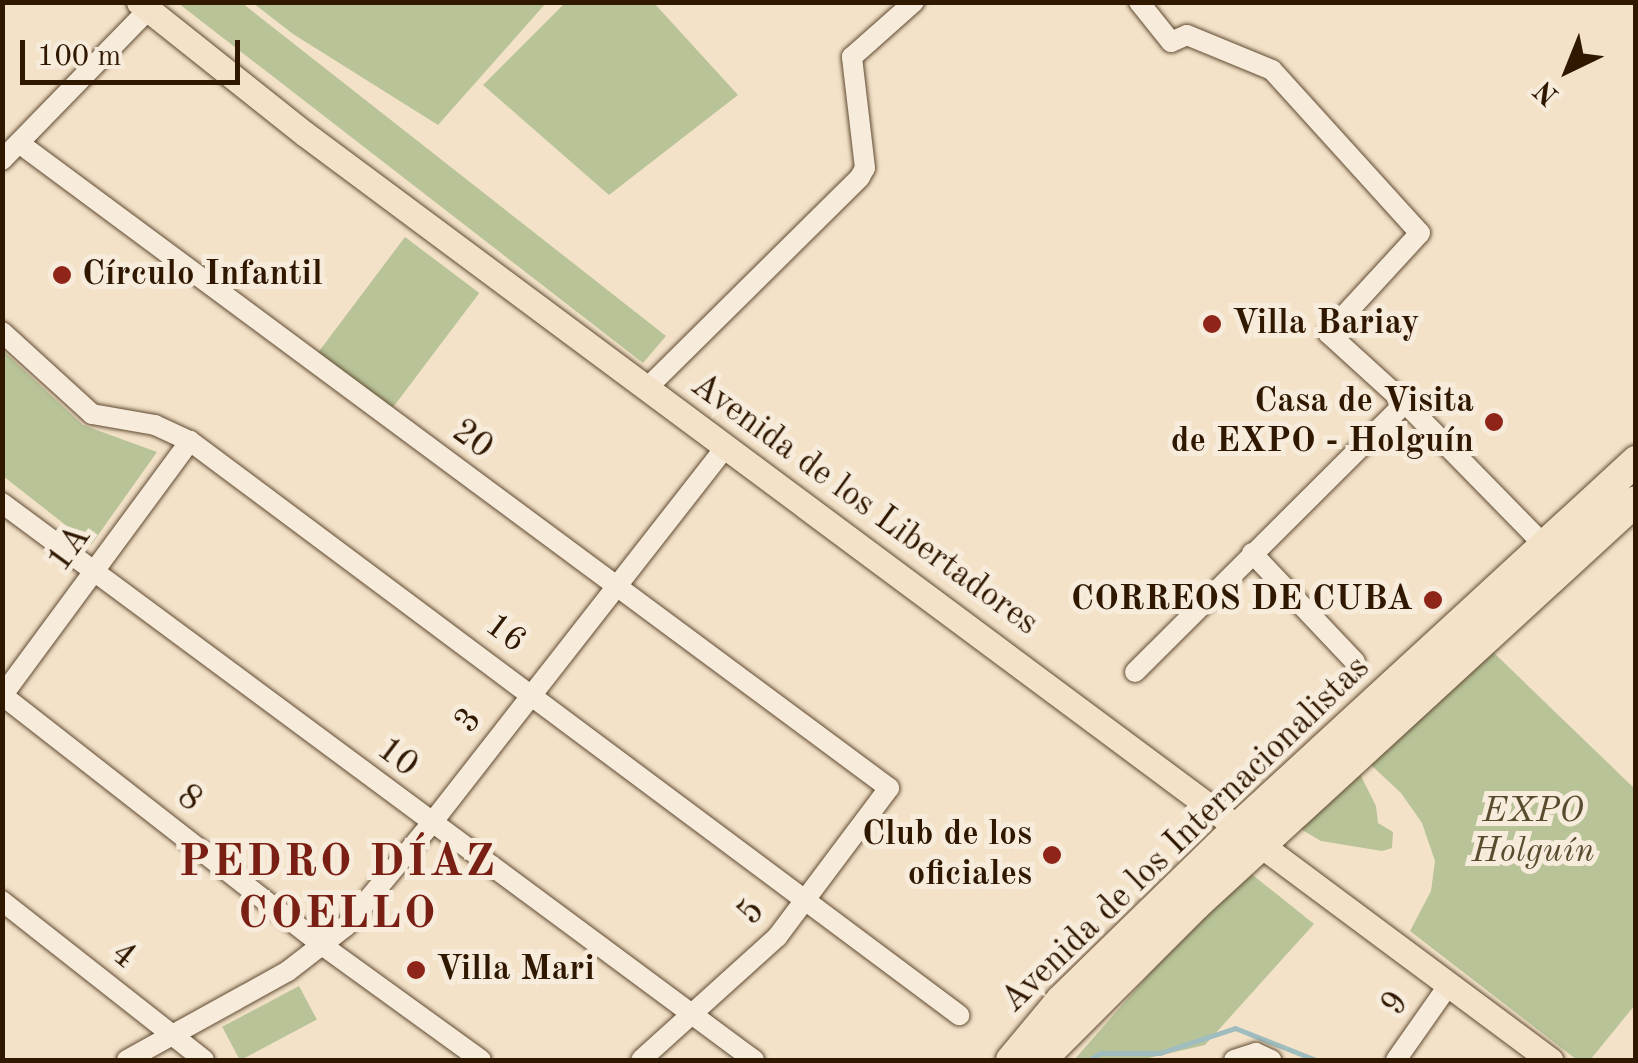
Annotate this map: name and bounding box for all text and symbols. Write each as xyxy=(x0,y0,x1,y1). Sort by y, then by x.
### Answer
scale bar xyxy=(25,20,245,82)
north arrow xyxy=(1518,20,1618,120)
text: 100 m xyxy=(37,42,121,72)
text: N xyxy=(1530,74,1565,109)
place label: Círculo Infantil xyxy=(82,254,323,296)
marker: Círculo Infantil xyxy=(51,264,73,286)
place label: Villa Bariay xyxy=(1232,303,1420,345)
marker: Villa Bariay xyxy=(1201,313,1223,335)
street label: Avenida de los Libertadores xyxy=(682,365,1046,645)
place label: Casa de Visita de EXPO - Holguín xyxy=(1171,381,1474,463)
street label: 20 xyxy=(443,411,501,469)
marker: Casa de Visita de EXPO - Holguín xyxy=(1483,411,1505,433)
street label: 1A xyxy=(39,518,101,580)
place label: CORREOS DE CUBA xyxy=(1071,579,1413,621)
marker: CORREOS DE CUBA xyxy=(1422,589,1444,611)
street label: 16 xyxy=(476,605,534,663)
street label: Avenida de los Internacionalistas xyxy=(993,648,1379,1022)
street label: 3 xyxy=(446,700,492,742)
street label: 10 xyxy=(368,729,426,787)
street label: 8 xyxy=(168,776,210,822)
park label: EXPO Holguín xyxy=(1472,791,1594,873)
place label: Club de los oficiales xyxy=(862,814,1032,896)
district label: PEDRO DÍAZ COELLO xyxy=(179,837,497,943)
marker: Club de los oficiales xyxy=(1041,844,1063,866)
street label: 5 xyxy=(730,891,774,935)
street label: 4 xyxy=(102,933,144,979)
place label: Villa Mari xyxy=(436,949,595,991)
marker: Villa Mari xyxy=(405,959,427,981)
street label: 9 xyxy=(1373,984,1419,1024)

